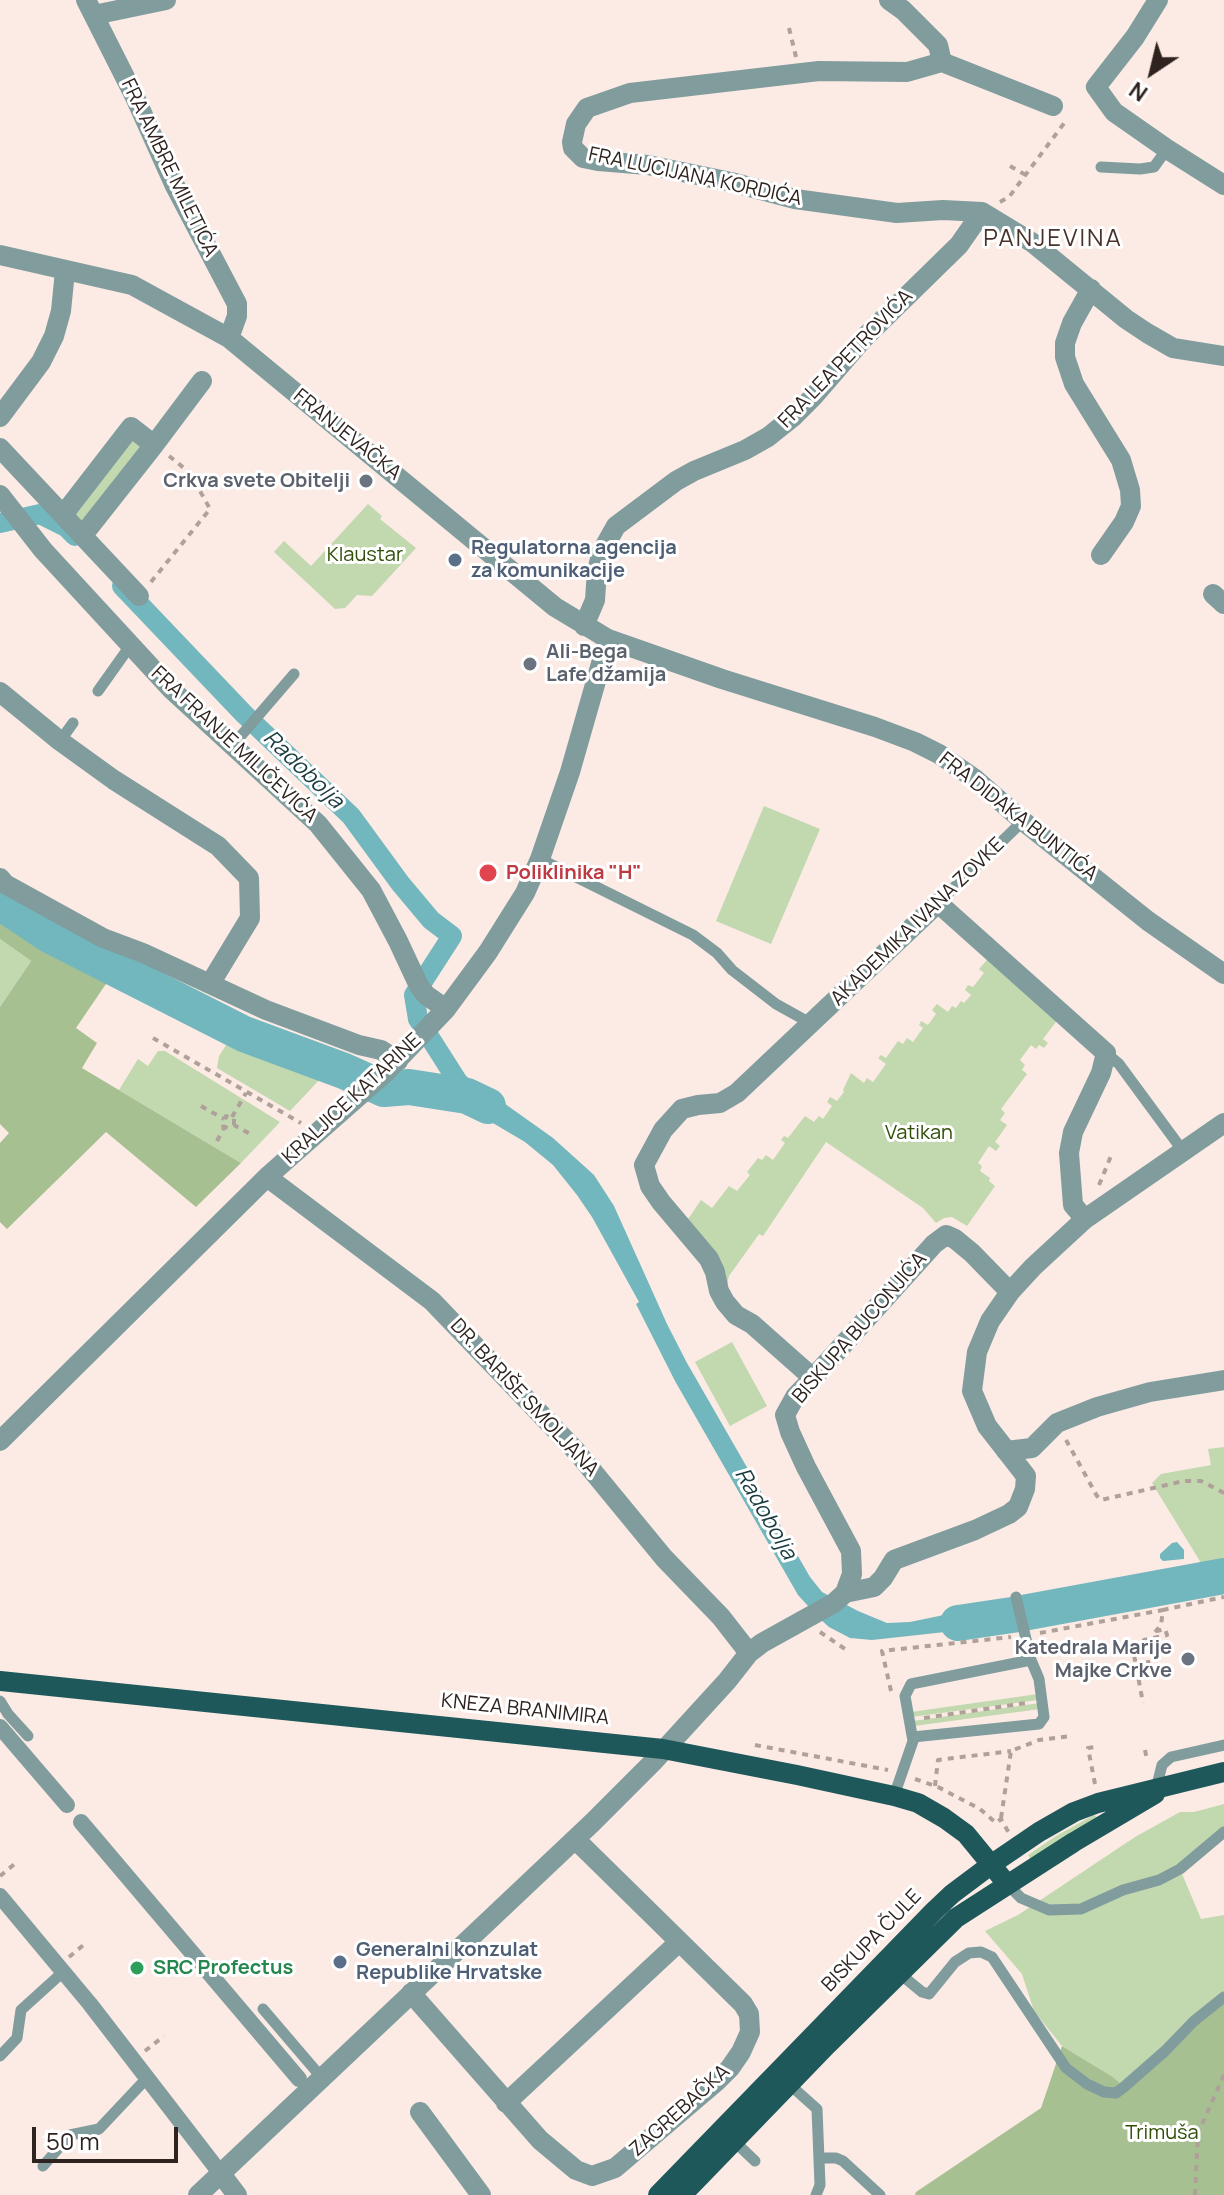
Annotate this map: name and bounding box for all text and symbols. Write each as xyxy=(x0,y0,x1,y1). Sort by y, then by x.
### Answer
north arrow xyxy=(1112,32,1192,112)
street label: FRA AMBRE MILETIĆA xyxy=(115,75,223,261)
text: N xyxy=(1123,75,1153,108)
street label: FRA LUCIJANA KORDIĆA xyxy=(586,143,804,211)
district label: PANJEVINA xyxy=(983,225,1123,253)
street label: FRA LEA PETROVIĆA xyxy=(774,285,918,433)
street label: FRANJEVAČKA xyxy=(288,384,406,486)
place label: Crkva svete Obitelji xyxy=(163,469,350,493)
marker: Crkva svete Obitelji xyxy=(357,472,375,490)
place label: Regulatorna agencija za komunikacije xyxy=(471,536,677,583)
park label: Klaustar xyxy=(327,543,403,567)
marker: Regulatorna agencija za komunikacije xyxy=(446,551,464,569)
place label: Ali-Bega Lafe džamija xyxy=(546,640,666,687)
marker: Ali-Bega Lafe džamija xyxy=(521,655,539,673)
street label: FRA FRANJE MILIČEVIĆA xyxy=(146,662,322,828)
water label: Radobolja xyxy=(257,725,349,815)
street label: FRA DIDAKA BUNTIĆA xyxy=(934,748,1102,886)
street label: AKADEMIKA IVANA ZOVKE xyxy=(826,833,1010,1011)
place label: Poliklinika "H" xyxy=(506,861,642,885)
marker: Poliklinika "H" xyxy=(477,862,499,884)
street label: KRALJICE KATARINE xyxy=(278,1029,426,1169)
park label: Vatikan xyxy=(885,1121,953,1145)
street label: BISKUPA BUCONJIĆA xyxy=(788,1248,932,1408)
street label: DR. BARIŠE SMOLJANA xyxy=(445,1314,603,1482)
water label: Radobolja xyxy=(728,1464,802,1564)
place label: Katedrala Marije Majke Crkve xyxy=(1015,1636,1172,1683)
marker: Katedrala Marije Majke Crkve xyxy=(1179,1650,1197,1668)
street label: KNEZA BRANIMIRA xyxy=(440,1689,610,1731)
street label: BISKUPA ČULE xyxy=(817,1885,927,1997)
place label: Generalni konzulat Republike Hrvatske xyxy=(356,1938,542,1985)
marker: Generalni konzulat Republike Hrvatske xyxy=(331,1953,349,1971)
place label: SRC Profectus xyxy=(153,1956,293,1980)
marker: SRC Profectus xyxy=(128,1959,146,1977)
street label: ZAGREBAČKA xyxy=(625,2060,735,2162)
scale bar xyxy=(36,2111,182,2161)
park label: Trimuša xyxy=(1125,2121,1199,2145)
text: 50 m xyxy=(46,2124,100,2157)

